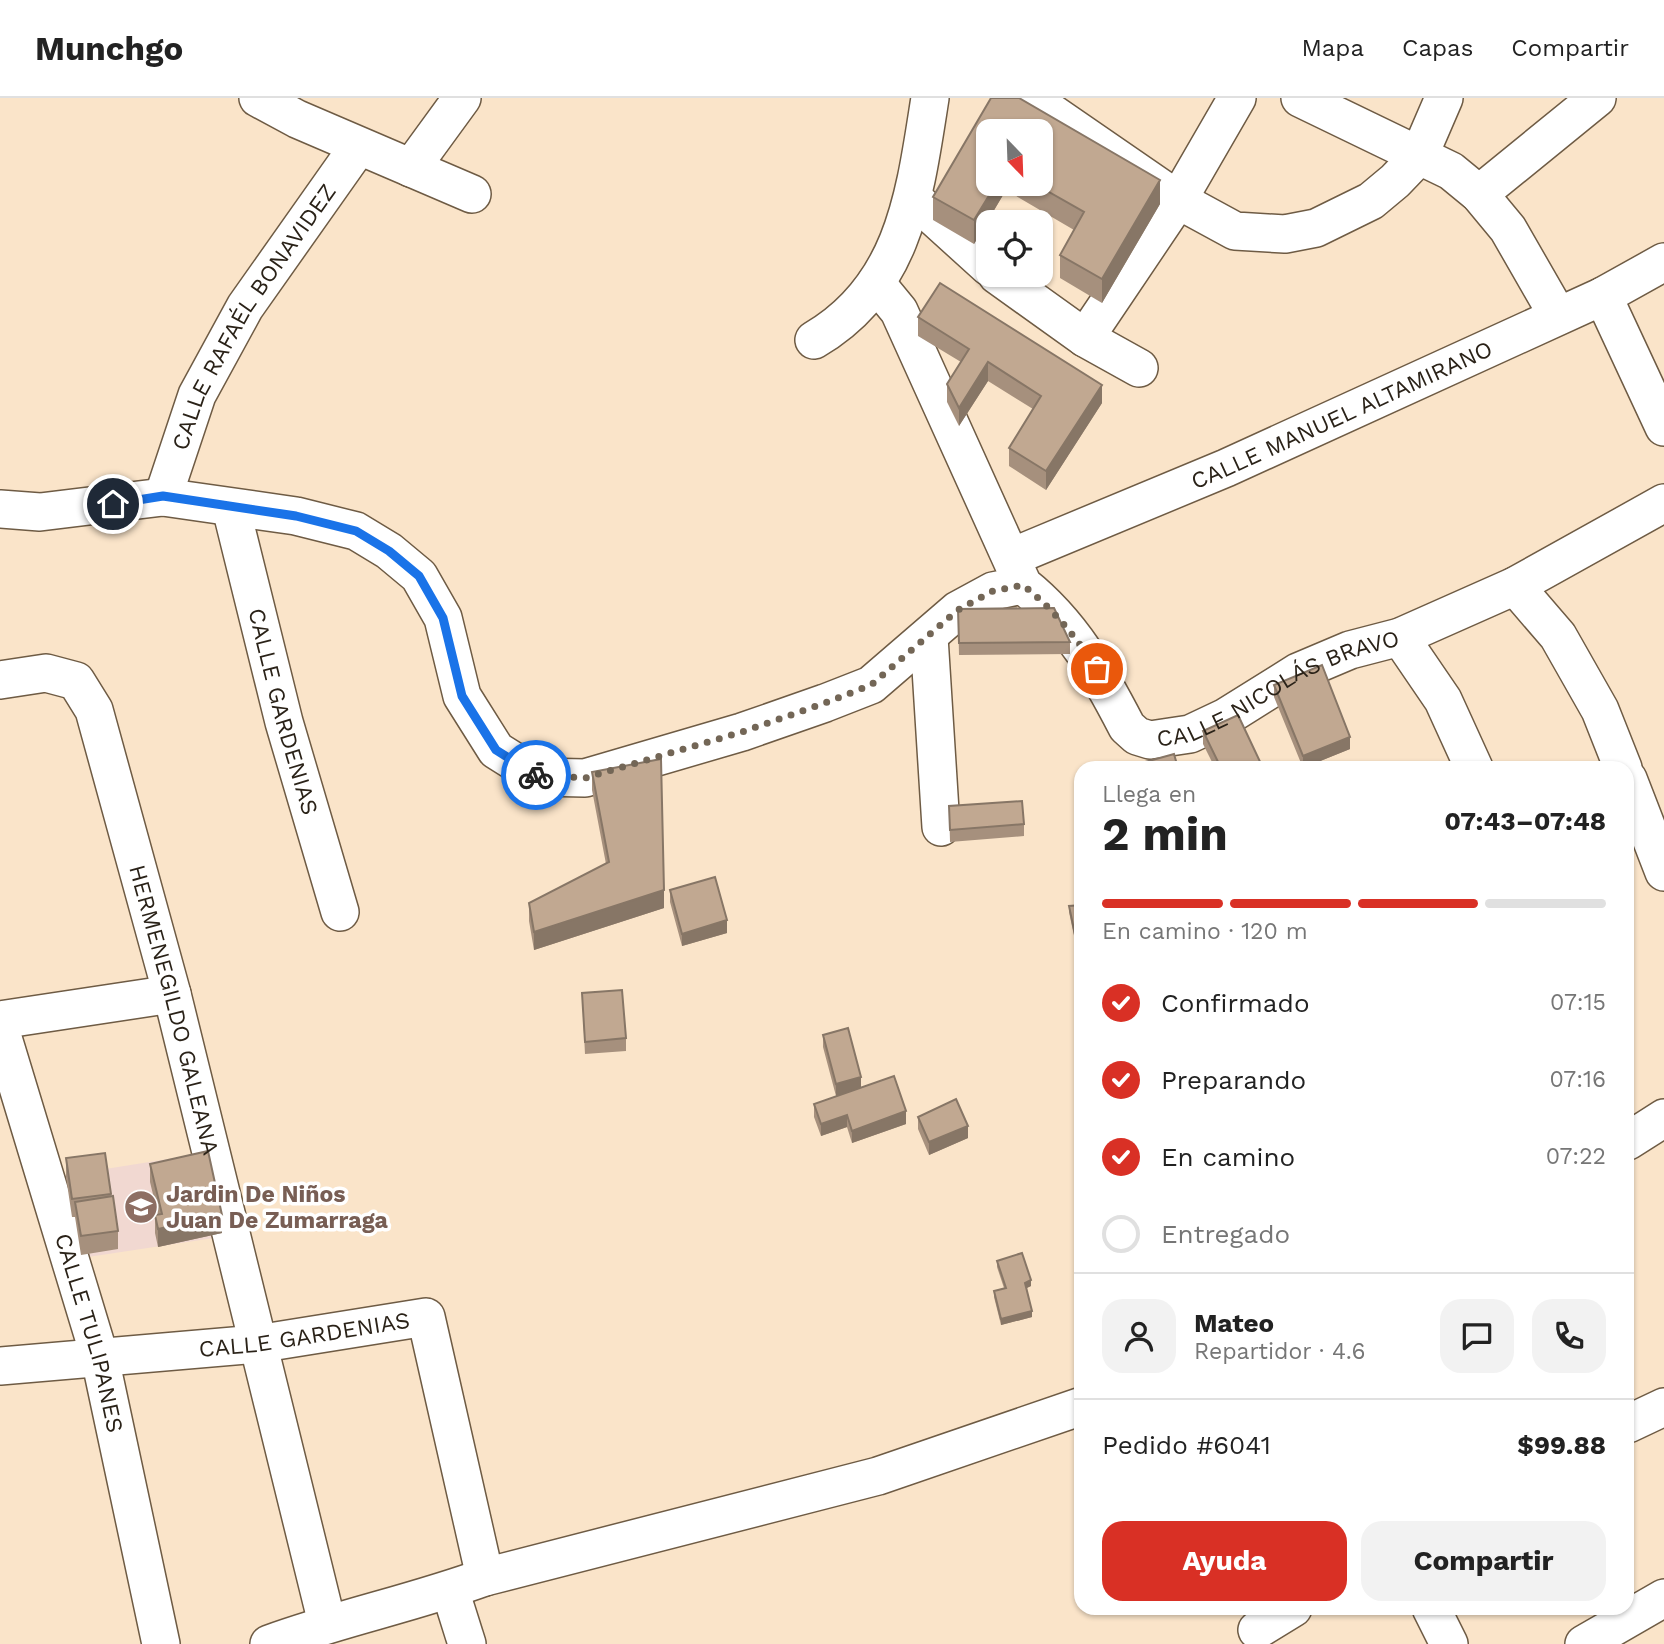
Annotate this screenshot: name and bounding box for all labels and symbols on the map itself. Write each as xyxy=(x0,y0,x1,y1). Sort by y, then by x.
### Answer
north arrow xyxy=(976,119,1054,196)
street label: CALLE RAFAÉL BONAVIDEZ xyxy=(166,178,341,453)
street label: CALLE MANUEL ALTAMIRANO xyxy=(1187,335,1497,495)
pin xyxy=(83,474,143,534)
street label: CALLE GARDENIAS xyxy=(243,605,324,818)
street label: CALLE NICOLÁS BRAVO xyxy=(1155,624,1402,752)
pin xyxy=(1067,639,1127,699)
courier xyxy=(501,740,571,810)
street label: HERMENEGILDO GALEANA xyxy=(124,862,225,1158)
place label: Jardin De Niños Juan De Zumarraga xyxy=(166,1181,389,1234)
school or university icon: Jardin De Niños Juan De Zumarraga xyxy=(122,1188,160,1226)
street label: CALLE TULIPANES xyxy=(49,1230,129,1435)
street label: CALLE GARDENIAS xyxy=(198,1306,412,1362)

